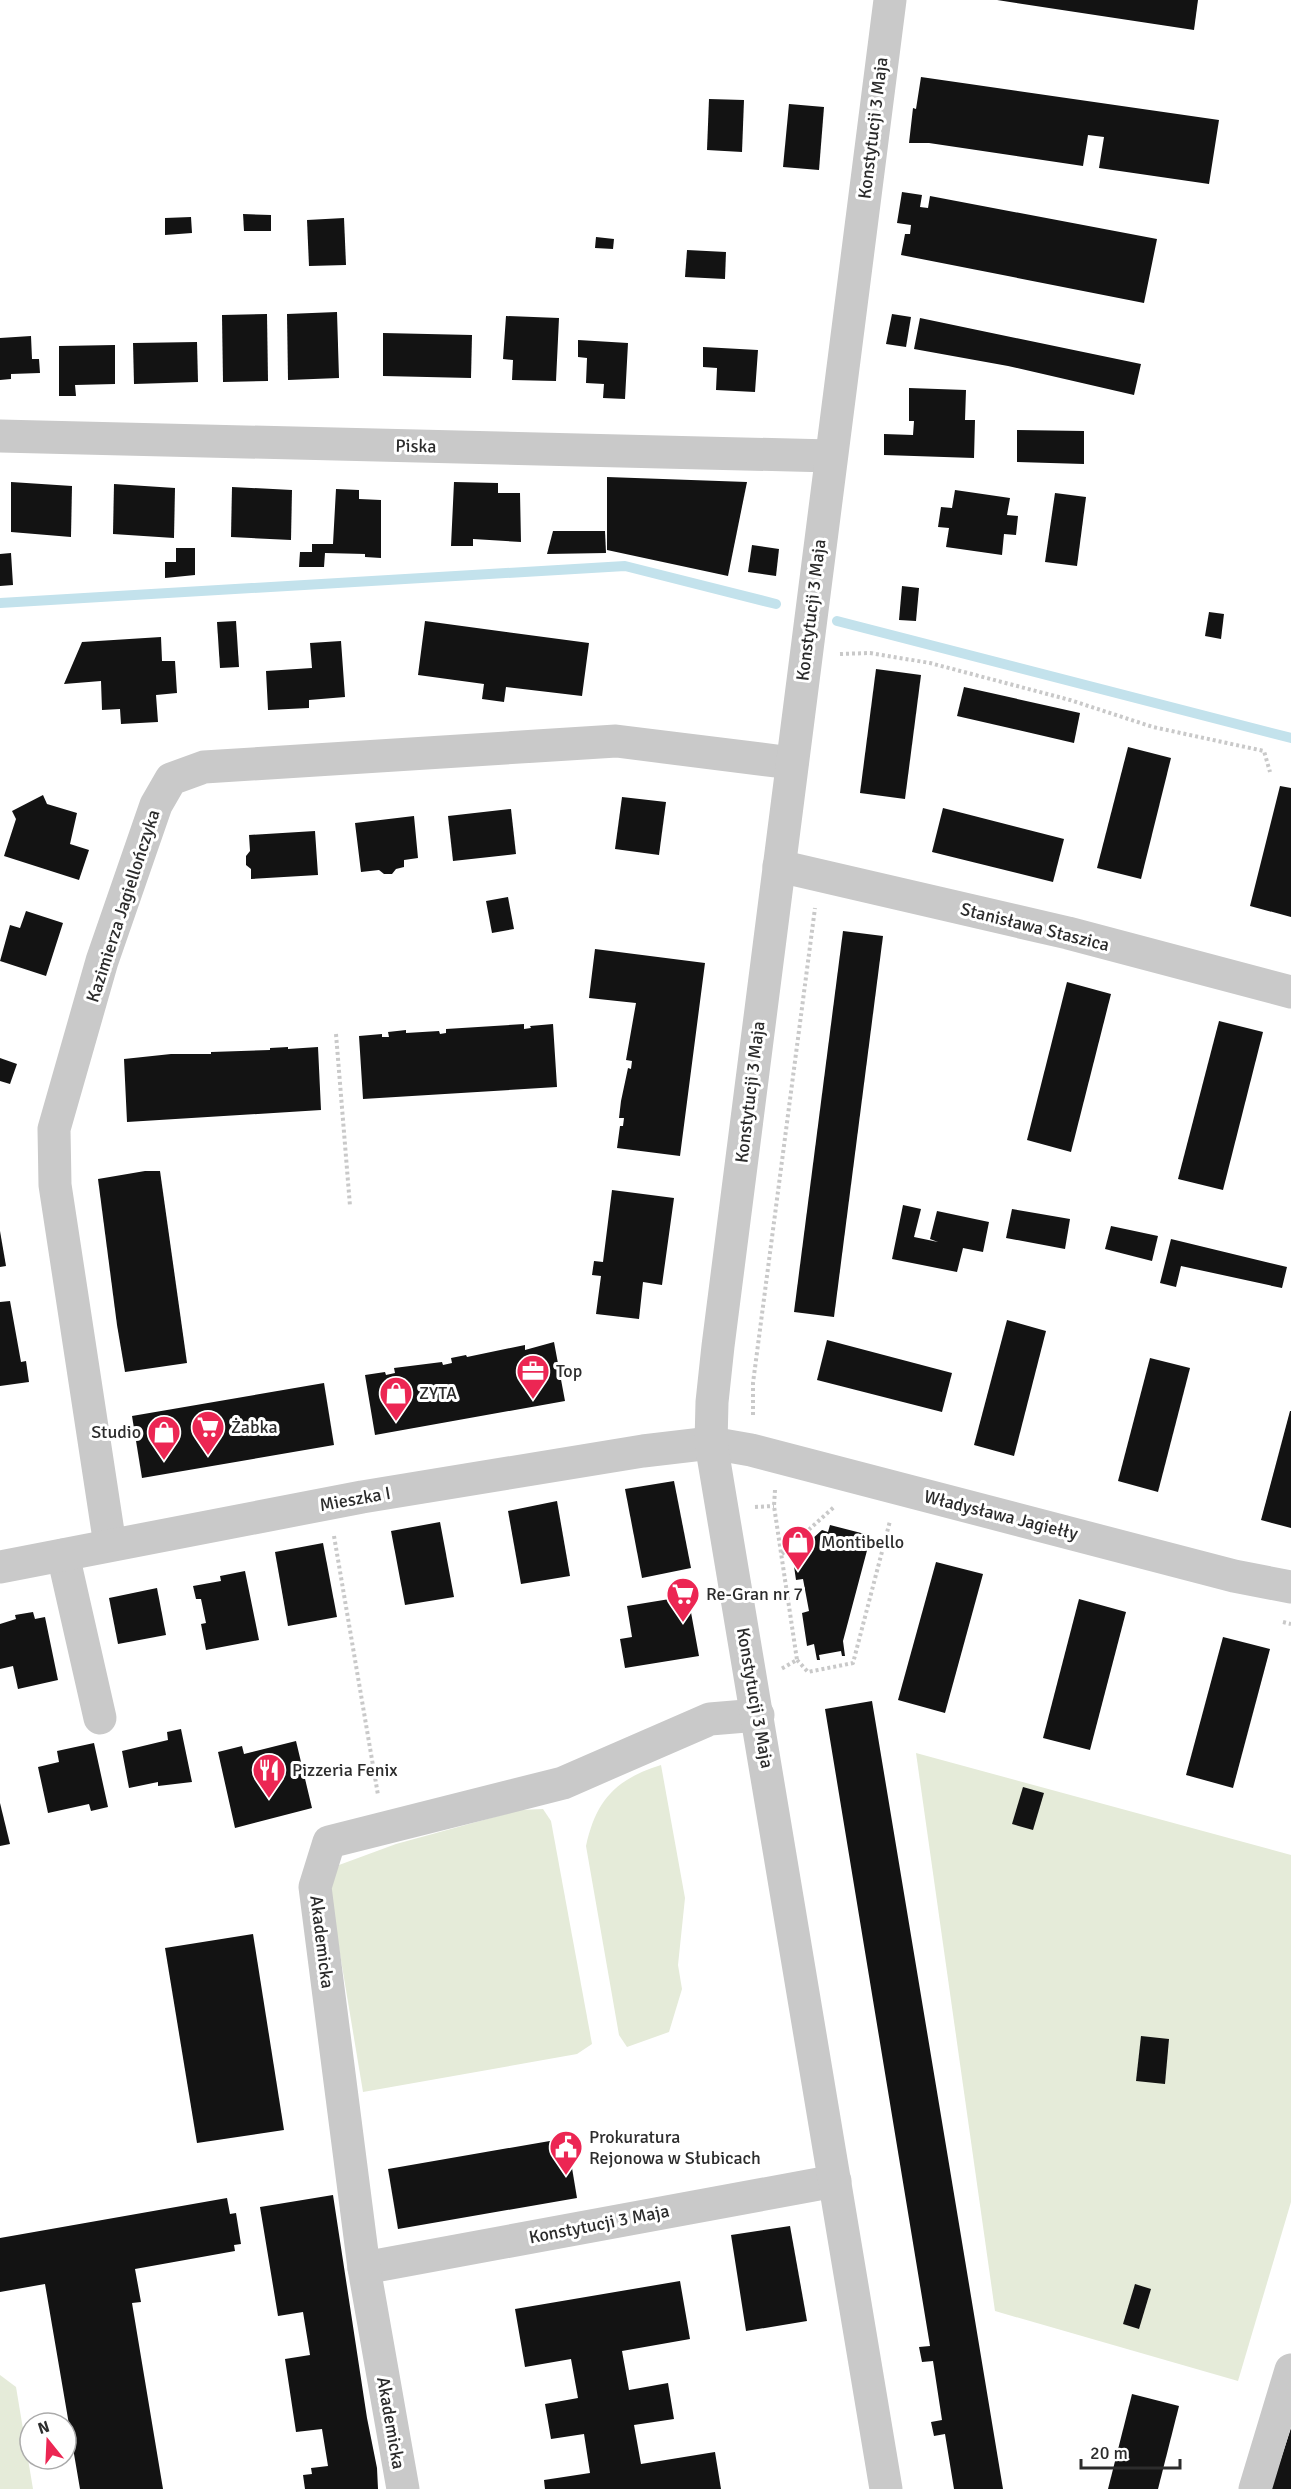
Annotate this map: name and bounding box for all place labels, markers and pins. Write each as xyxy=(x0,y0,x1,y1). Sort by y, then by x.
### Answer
office icon: Top xyxy=(515,1353,551,1400)
place label: Top xyxy=(556,1360,582,1382)
shop icon: ZYTA xyxy=(378,1375,414,1422)
place label: ZYTA xyxy=(419,1382,457,1404)
supermarket icon: Żabka xyxy=(190,1409,226,1456)
shop icon: Studio xyxy=(146,1414,182,1461)
place label: Żabka xyxy=(231,1416,278,1438)
place label: Studio xyxy=(91,1421,141,1443)
shop icon: Montibello xyxy=(780,1524,816,1571)
place label: Montibello xyxy=(821,1531,904,1553)
supermarket icon: Re-Gran nr 7 xyxy=(665,1576,701,1623)
place label: Re-Gran nr 7 xyxy=(706,1583,803,1605)
restaurant icon: Pizzeria Fenix xyxy=(251,1752,287,1799)
place label: Pizzeria Fenix xyxy=(292,1759,398,1781)
place label: Prokuratura Rejonowa w Słubicach xyxy=(589,2126,761,2169)
public building icon: Prokuratura Rejonowa w Słubicach xyxy=(548,2129,584,2176)

